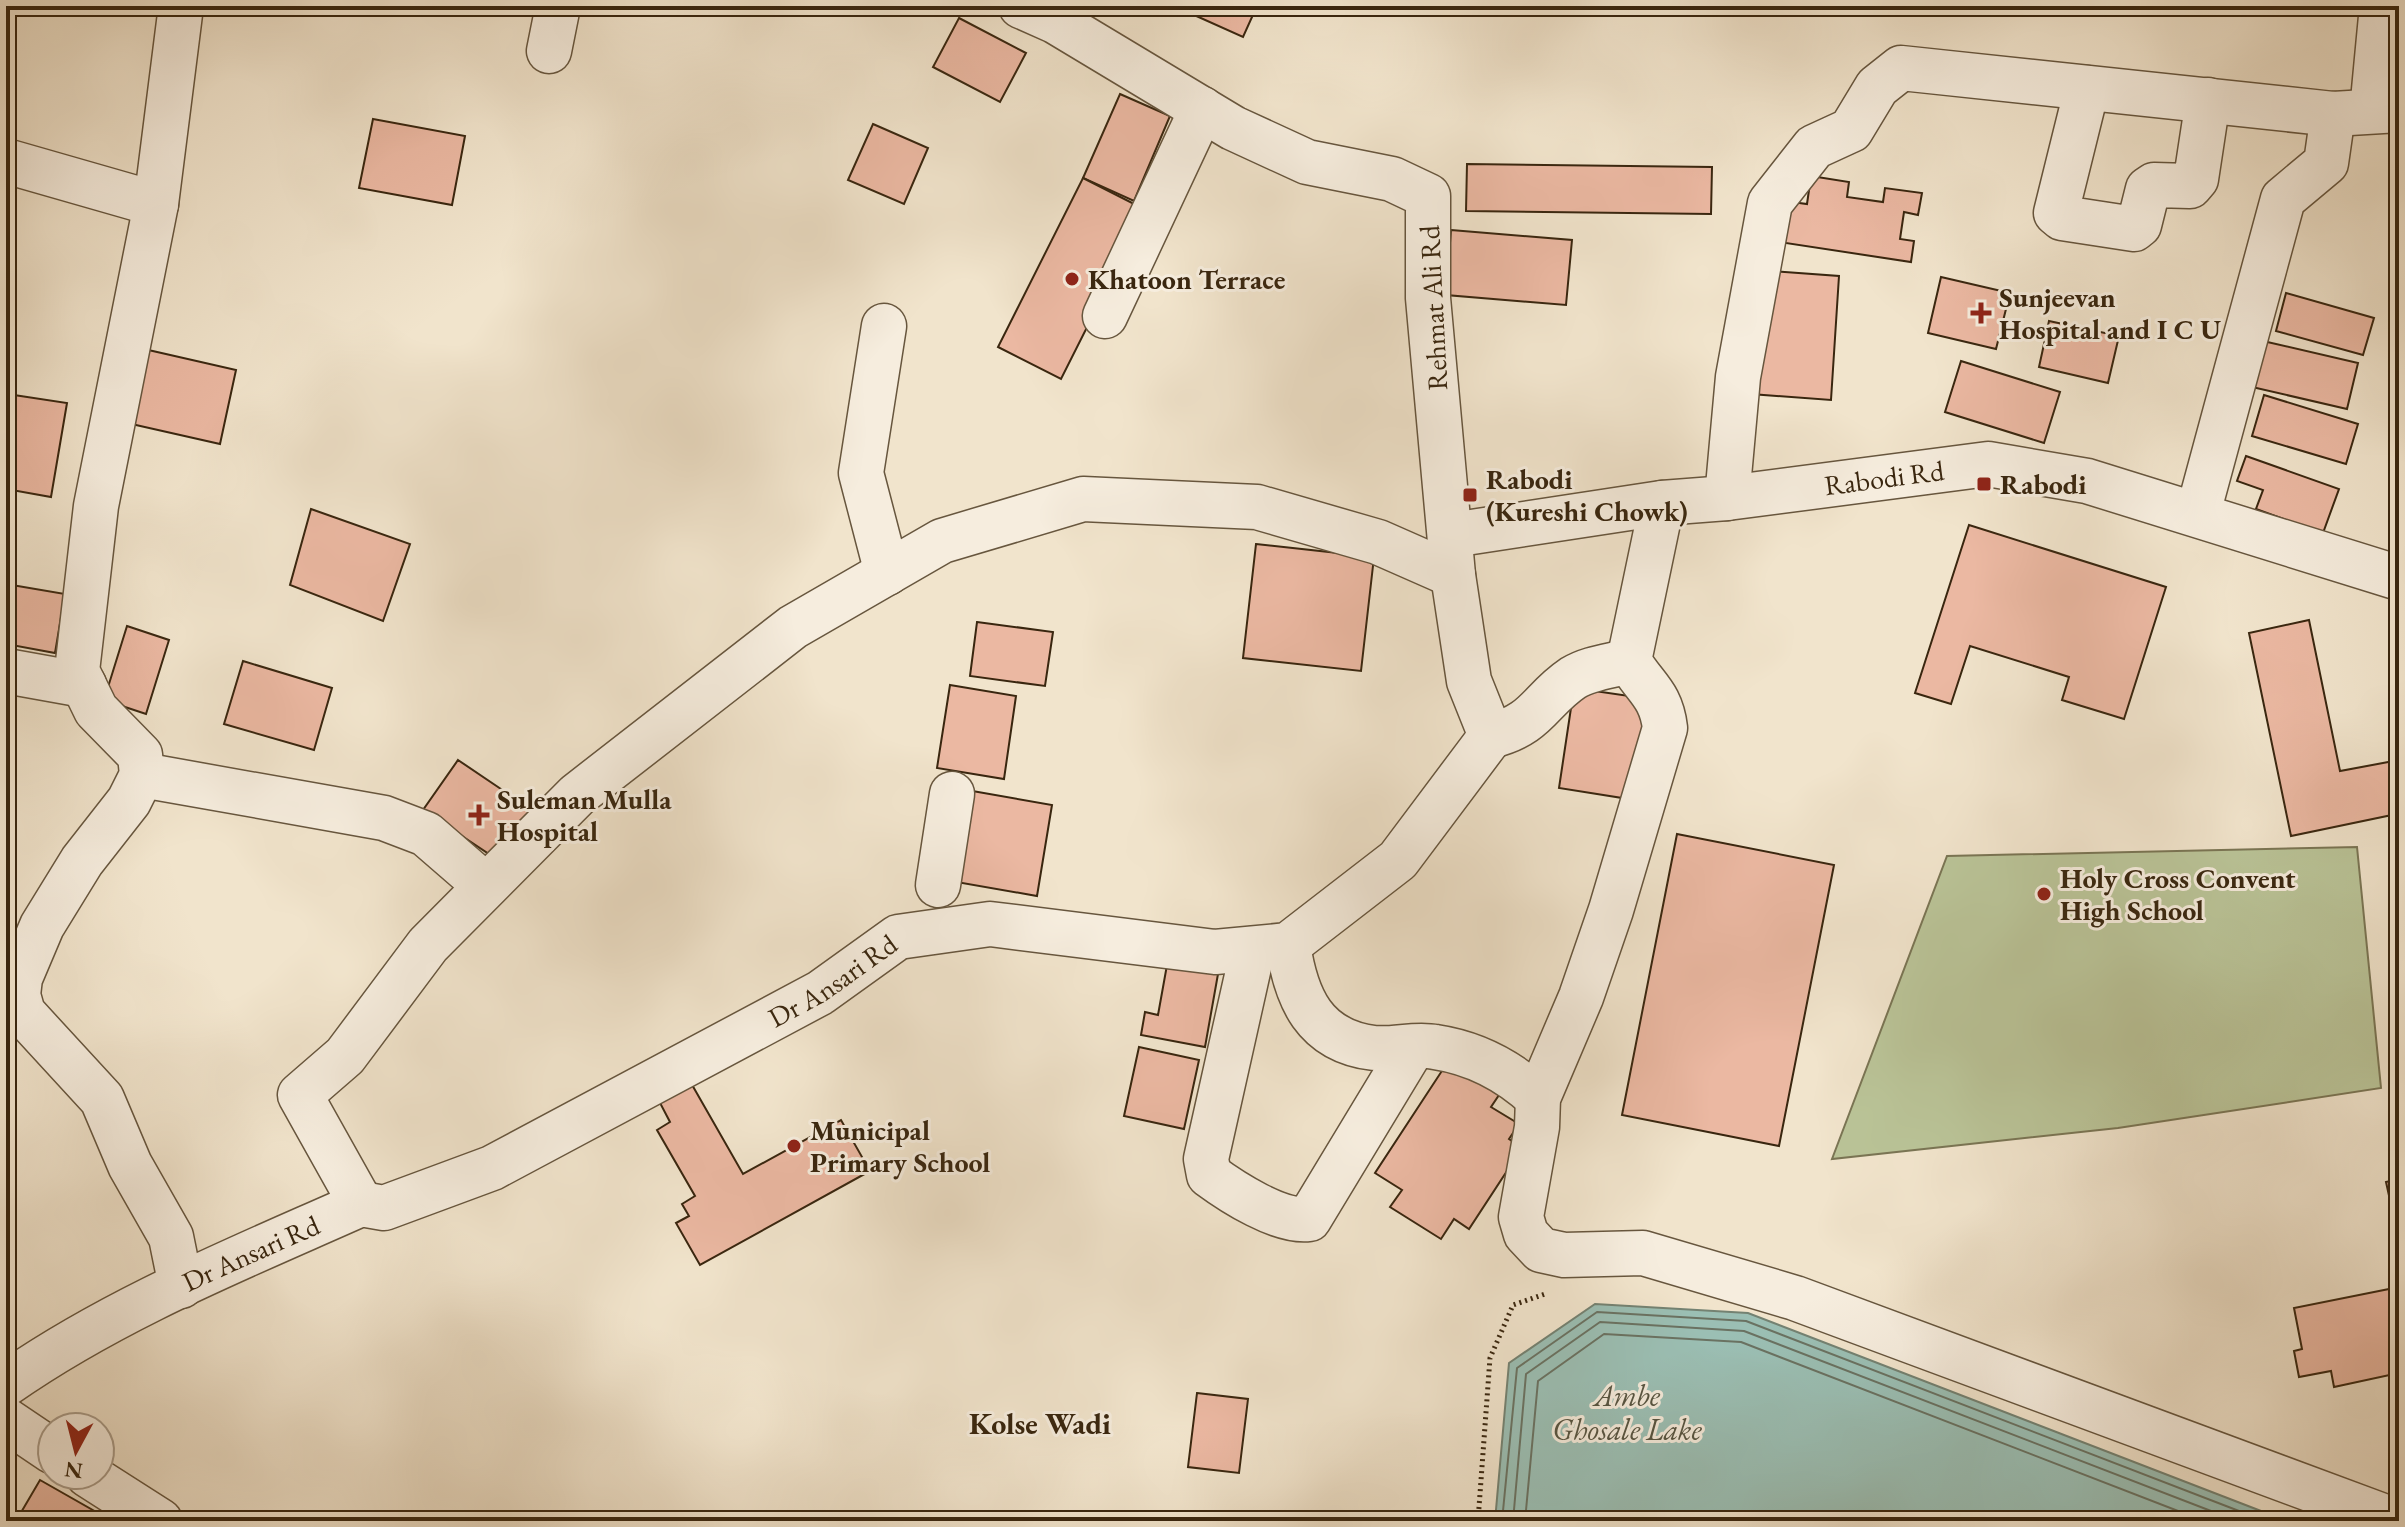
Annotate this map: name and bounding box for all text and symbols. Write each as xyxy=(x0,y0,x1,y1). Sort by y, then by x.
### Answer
street label: Rehmat Ali Rd xyxy=(1411,224,1455,392)
place label: Khatoon Terrace xyxy=(1088,261,1285,297)
marker: Khatoon Terrace xyxy=(1063,270,1081,288)
place label: Sunjeevan Hospital and I C U xyxy=(1999,279,2221,347)
marker: Sunjeevan Hospital and I C U xyxy=(1970,302,1992,324)
street label: Rabodi Rd xyxy=(1822,452,1947,503)
place label: Rabodi (Kureshi Chowk) xyxy=(1486,461,1688,529)
place label: Rabodi xyxy=(2000,466,2087,502)
marker: Rabodi xyxy=(1975,475,1993,493)
marker: Rabodi (Kureshi Chowk) xyxy=(1461,486,1479,504)
place label: Suleman Mulla Hospital xyxy=(497,781,672,849)
marker: Suleman Mulla Hospital xyxy=(468,804,490,826)
place label: Holy Cross Convent High School xyxy=(2060,860,2296,928)
marker: Holy Cross Convent High School xyxy=(2035,885,2053,903)
street label: Dr Ansari Rd xyxy=(762,925,905,1035)
place label: Municipal Primary School xyxy=(810,1112,990,1180)
marker: Municipal Primary School xyxy=(785,1137,803,1155)
street label: Dr Ansari Rd xyxy=(176,1206,326,1300)
water label: Ambe Ghosale Lake xyxy=(1552,1376,1702,1449)
district label: Kolse Wadi xyxy=(969,1404,1111,1443)
north arrow xyxy=(36,1411,116,1491)
text: N xyxy=(63,1455,84,1486)

